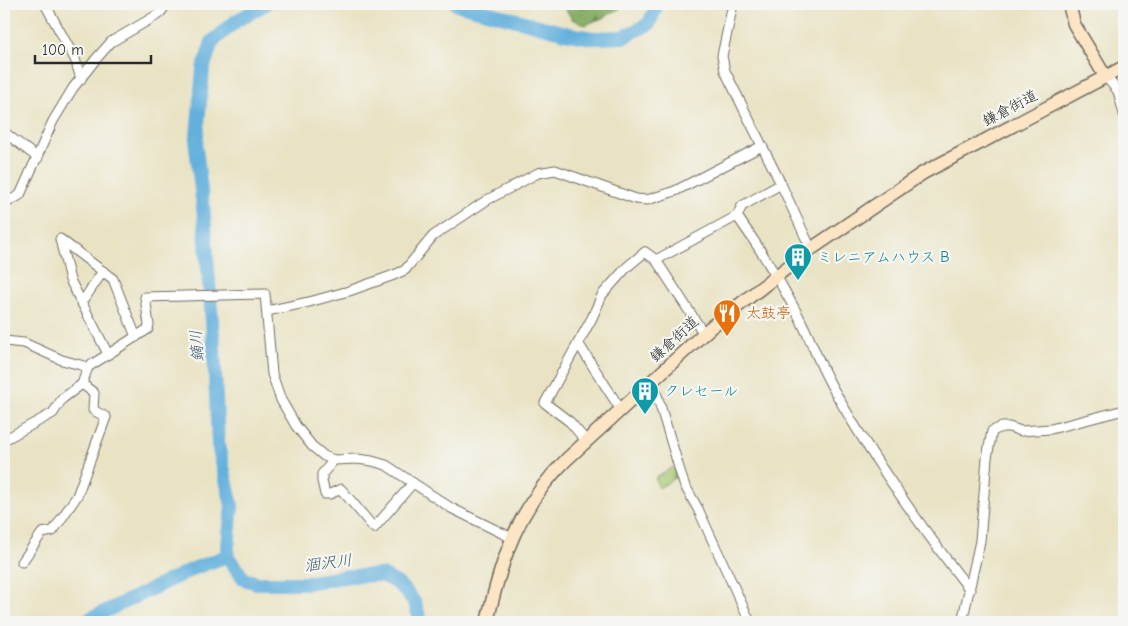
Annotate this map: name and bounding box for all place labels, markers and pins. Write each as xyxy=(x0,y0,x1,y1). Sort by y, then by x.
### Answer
building icon: ミレニアムハウス B xyxy=(783,242,813,281)
place label: ミレニアムハウス B xyxy=(817,248,950,266)
restaurant icon: 太鼓亭 xyxy=(712,298,742,337)
place label: 太鼓亭 xyxy=(746,304,791,322)
building icon: クレセール xyxy=(630,376,660,415)
place label: クレセール xyxy=(664,382,738,400)

